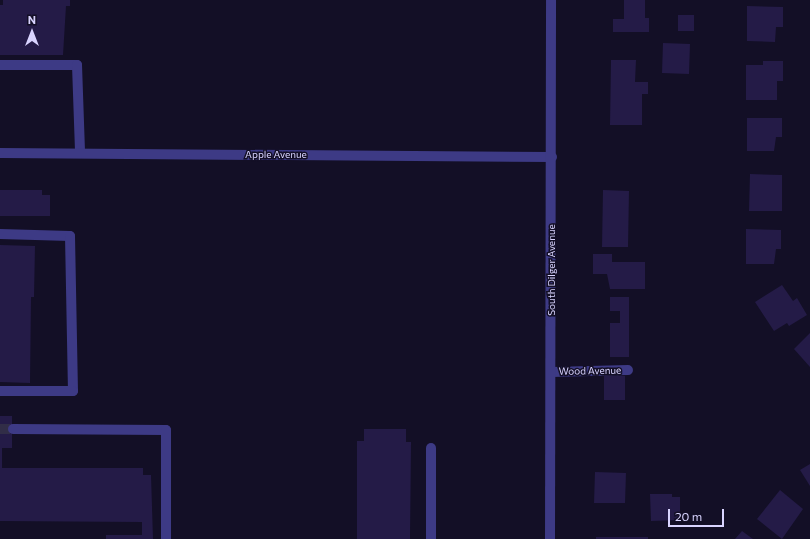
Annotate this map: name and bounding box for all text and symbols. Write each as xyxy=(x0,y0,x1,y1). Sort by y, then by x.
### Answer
north arrow xyxy=(12,12,52,52)
text: N xyxy=(28,13,36,26)
street label: Apple Avenue xyxy=(245,149,307,161)
street label: South Dilger Avenue xyxy=(546,224,558,316)
street label: Wood Avenue xyxy=(559,364,621,378)
scale bar xyxy=(670,501,726,527)
text: 20 m xyxy=(675,509,702,523)

